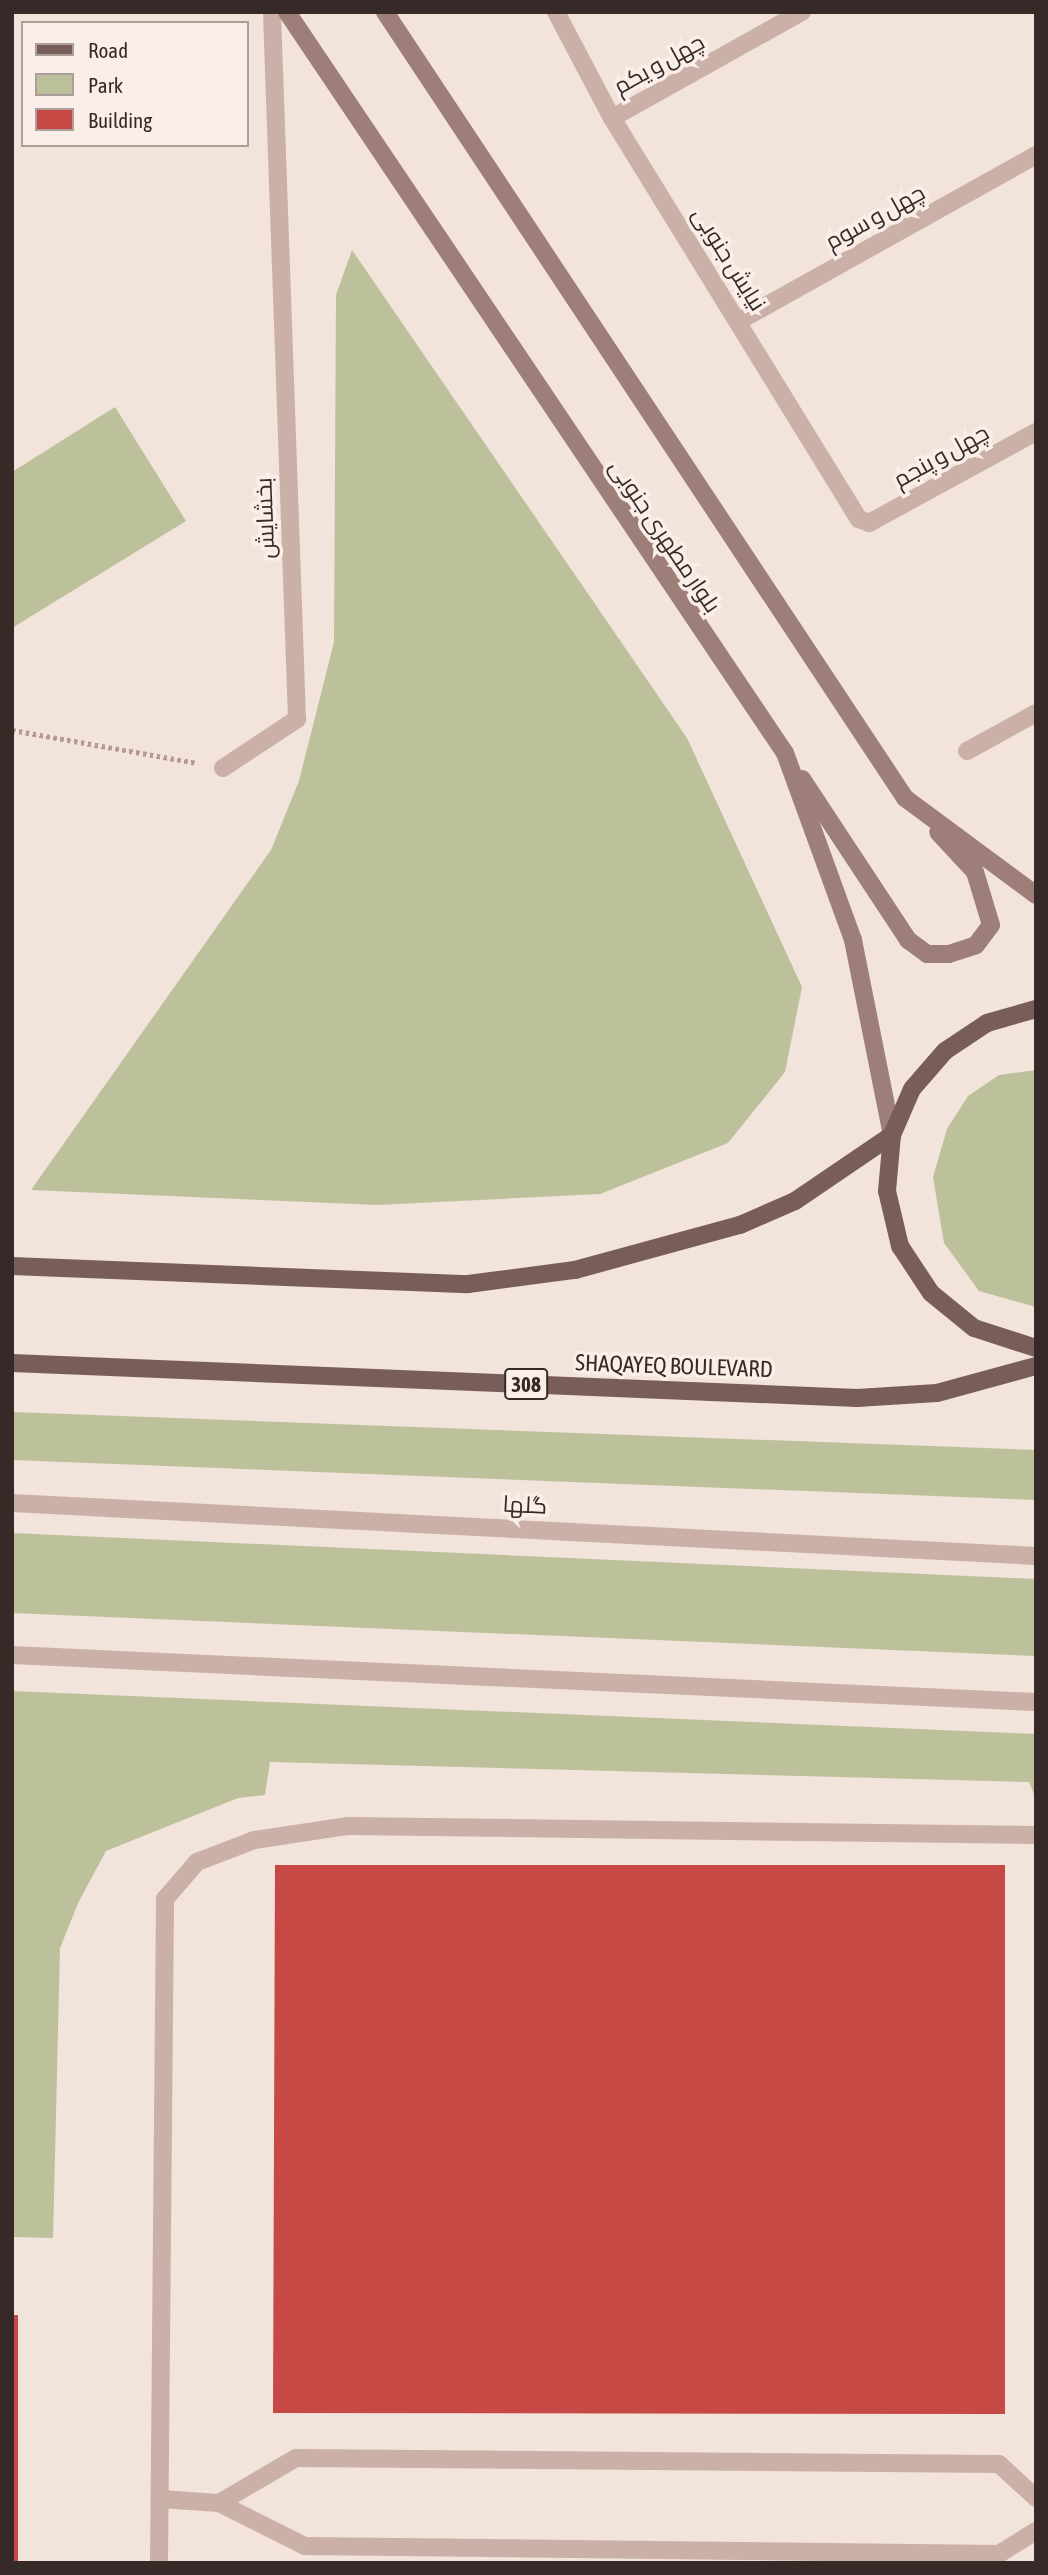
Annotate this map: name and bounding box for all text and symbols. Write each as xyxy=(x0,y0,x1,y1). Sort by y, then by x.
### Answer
legend xyxy=(21,21,248,147)
street label: چهل و یکم xyxy=(609,28,709,100)
text: Road xyxy=(88,38,128,62)
text: Park xyxy=(88,73,123,97)
text: Building xyxy=(88,108,152,132)
street label: چهل و سوم xyxy=(820,178,930,256)
street label: نیایش جنوبی xyxy=(686,202,772,316)
street label: چهل و پنجم xyxy=(888,419,994,493)
street label: بلوار مطهری جنوبی xyxy=(604,454,726,618)
street label: بخشایش xyxy=(250,477,280,559)
street label: SHAQAYEQ BOULEVARD xyxy=(575,1349,773,1383)
road number: 308 xyxy=(503,1366,549,1402)
street label: گلها xyxy=(502,1490,548,1520)

